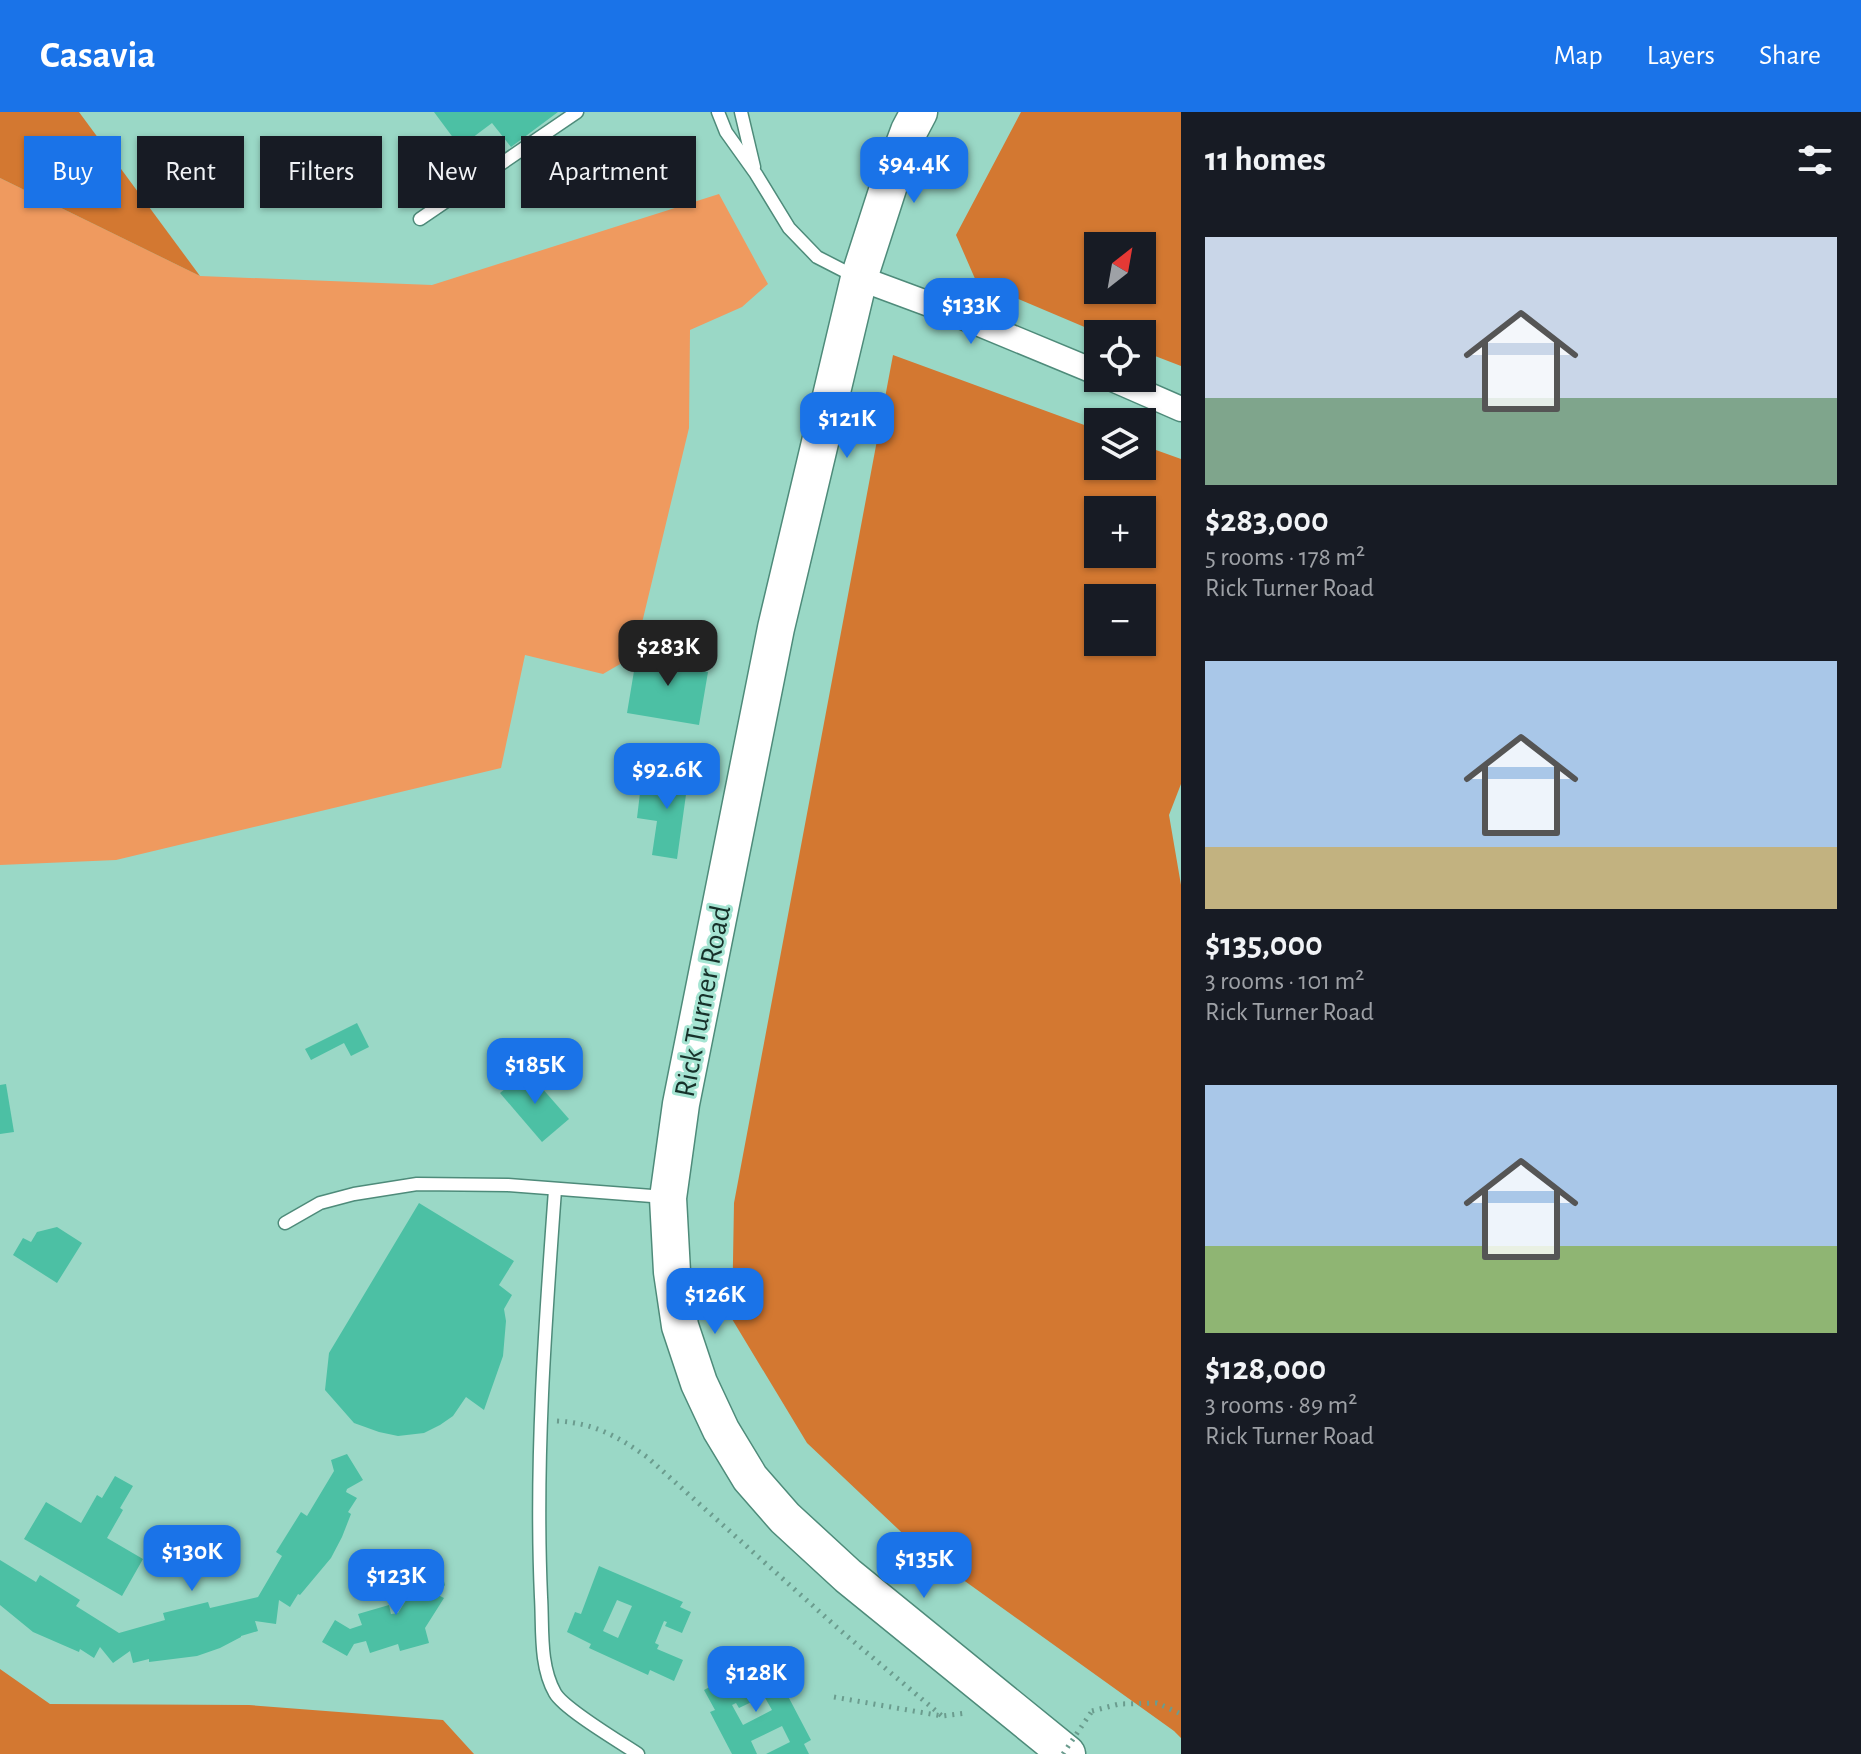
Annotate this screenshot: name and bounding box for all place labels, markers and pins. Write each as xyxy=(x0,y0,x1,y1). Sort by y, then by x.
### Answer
pin: $94.4K xyxy=(849,137,979,205)
pin: $133K xyxy=(915,278,1027,346)
pin: $121K xyxy=(791,392,903,460)
pin: $283K xyxy=(612,620,724,688)
pin: $92.6K xyxy=(602,743,732,811)
pin: $185K xyxy=(479,1038,591,1106)
pin: $126K xyxy=(659,1268,771,1336)
pin: $130K xyxy=(136,1525,248,1593)
pin: $135K xyxy=(868,1532,980,1600)
pin: $123K xyxy=(340,1549,452,1617)
pin: $128K xyxy=(700,1646,812,1714)

